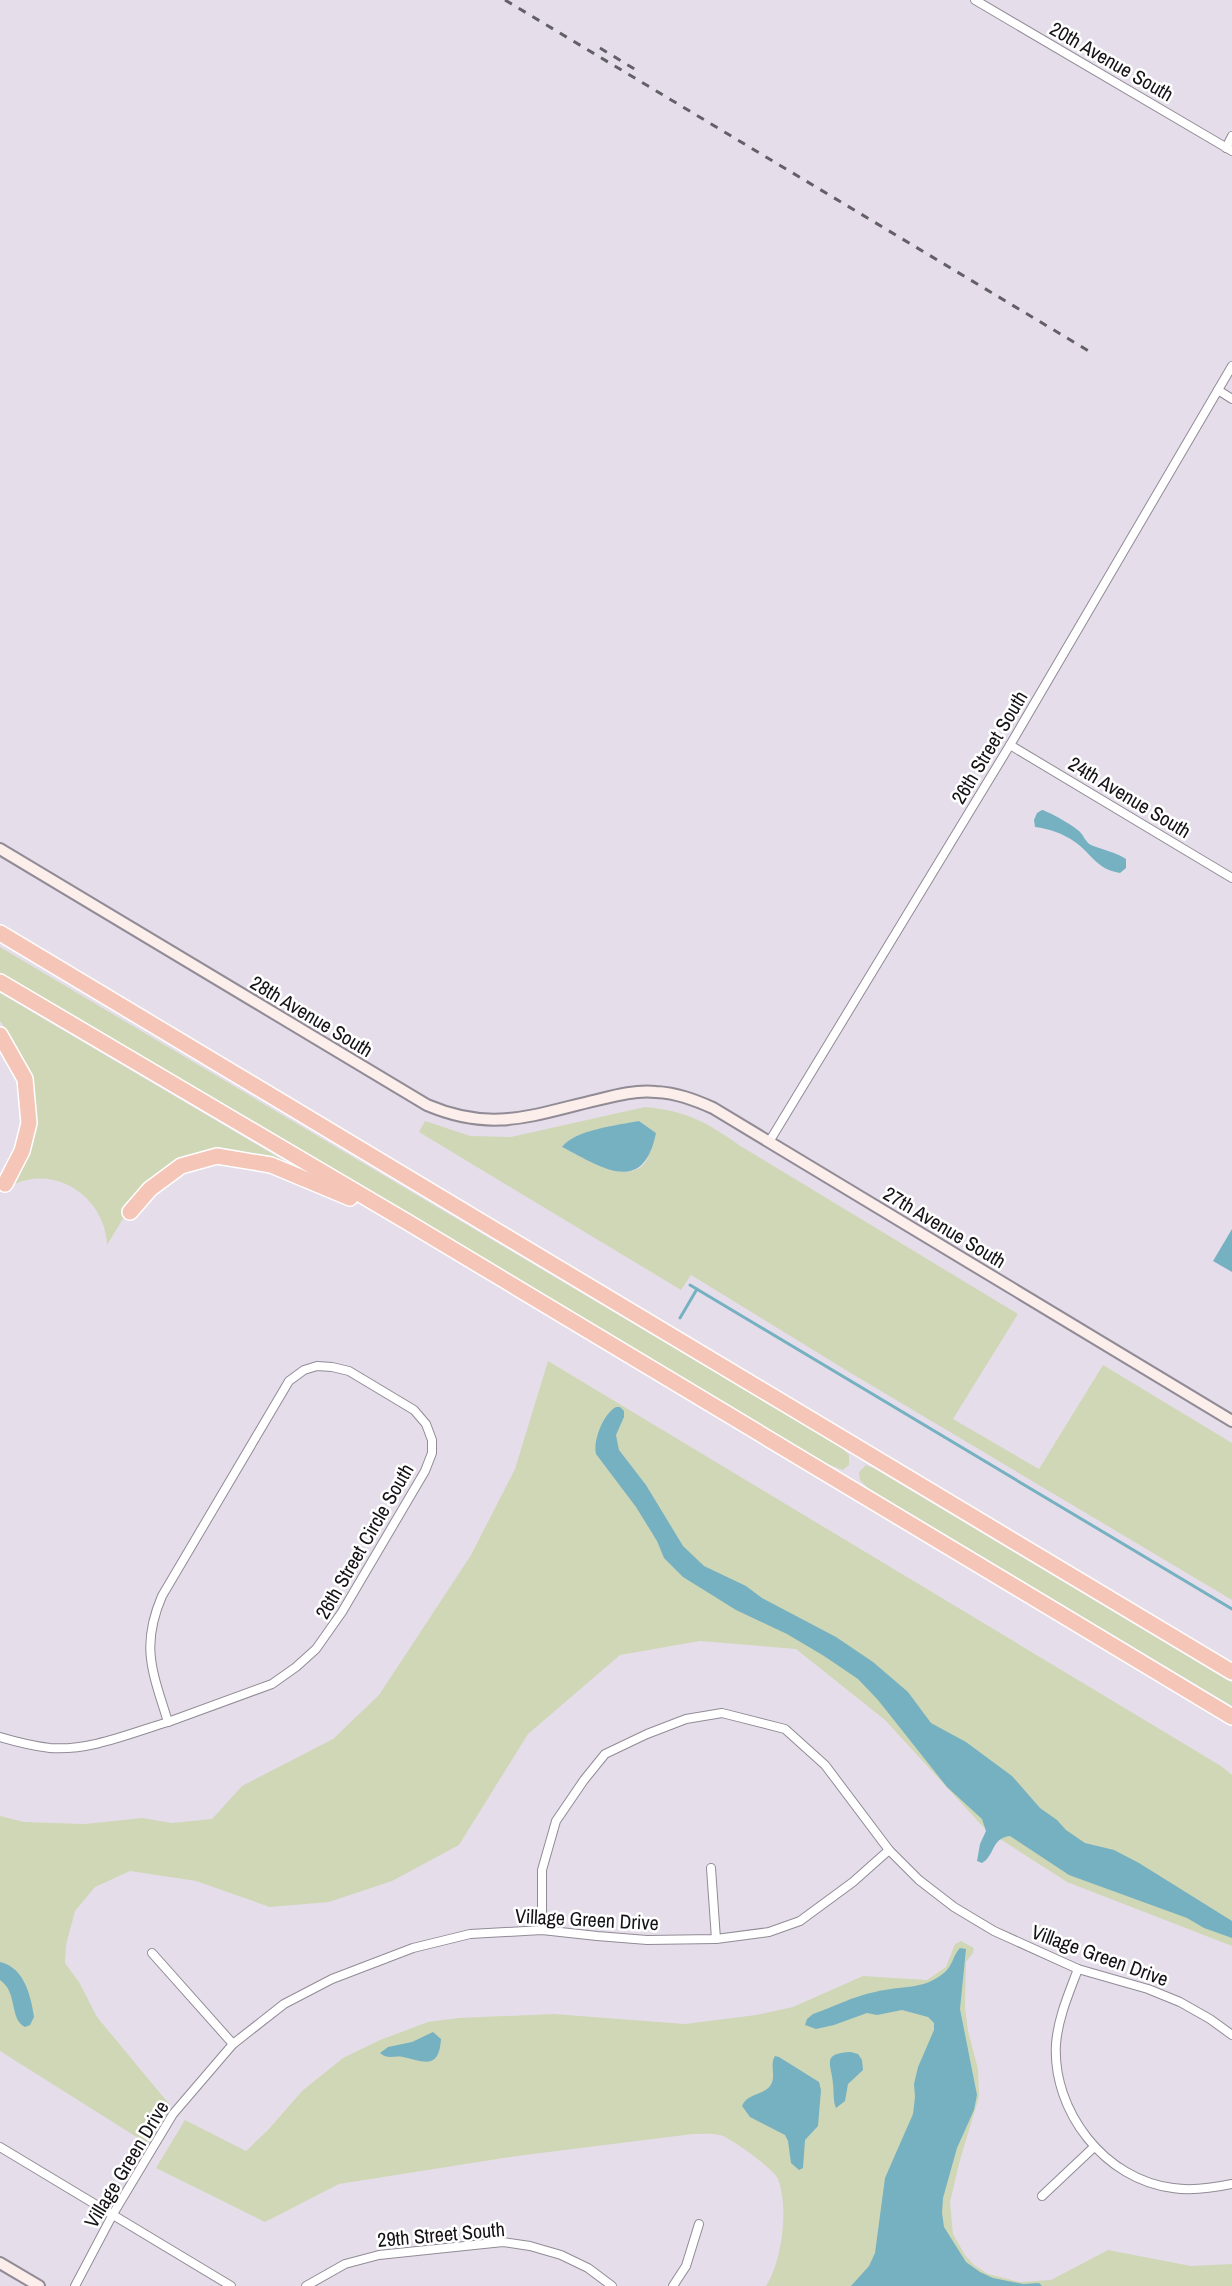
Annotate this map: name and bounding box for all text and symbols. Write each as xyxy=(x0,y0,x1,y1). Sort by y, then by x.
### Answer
street label: 20th Avenue South xyxy=(1045,15,1179,107)
street label: 26th Street South xyxy=(945,685,1033,809)
street label: 24th Avenue South xyxy=(1064,750,1196,844)
street label: 28th Avenue South xyxy=(246,969,378,1063)
street label: 27th Avenue South xyxy=(879,1180,1011,1274)
street label: 26th Street Circle South xyxy=(309,1458,419,1624)
street label: Village Green Drive xyxy=(515,1902,659,1936)
street label: Village Green Drive xyxy=(1028,1918,1172,1992)
street label: Village Green Drive xyxy=(77,2095,175,2233)
street label: 29th Street South xyxy=(376,2215,506,2253)

